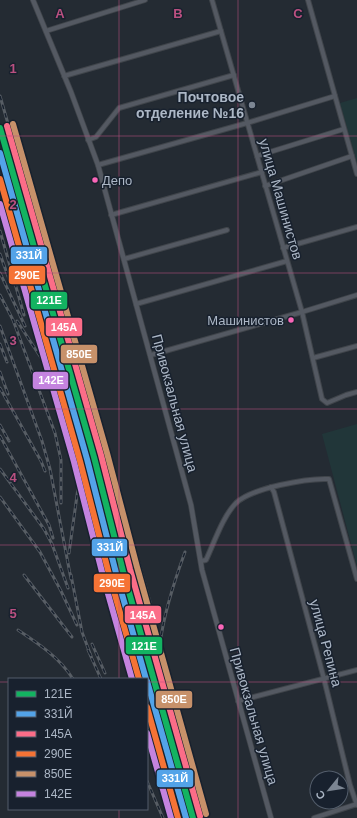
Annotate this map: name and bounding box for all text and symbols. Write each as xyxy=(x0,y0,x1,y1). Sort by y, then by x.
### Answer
text: A xyxy=(55,6,65,21)
text: B xyxy=(173,6,183,21)
text: C xyxy=(293,6,303,21)
text: 1 xyxy=(9,61,17,76)
place label: Почтовое отделение №16 xyxy=(136,89,244,121)
marker: Почтовое отделение №16 xyxy=(247,100,257,110)
street label: улица Машинистов xyxy=(256,137,306,261)
place label: Депо xyxy=(102,173,132,188)
marker: Депо xyxy=(90,175,100,185)
text: 2 xyxy=(9,197,17,212)
line badge: 331Й xyxy=(10,246,48,265)
text: 331Й xyxy=(16,249,42,261)
line badge: 290Е xyxy=(8,265,46,285)
text: 290Е xyxy=(14,269,40,281)
line badge: 121Е xyxy=(30,291,68,310)
text: 121Е xyxy=(36,294,62,306)
place label: Машинистов xyxy=(207,313,284,328)
marker: Машинистов xyxy=(286,315,296,325)
line badge: 145А xyxy=(45,317,83,337)
text: 145А xyxy=(51,321,77,333)
street label: Привокзальная улица xyxy=(149,332,201,474)
text: 3 xyxy=(9,333,17,348)
line badge: 850Е xyxy=(60,344,98,364)
text: 850Е xyxy=(66,348,92,360)
line badge: 142Е xyxy=(32,371,69,390)
text: 142Е xyxy=(38,374,64,386)
text: 4 xyxy=(9,470,17,485)
line badge: 331Й xyxy=(91,538,128,557)
text: 331Й xyxy=(97,541,123,553)
line badge: 290Е xyxy=(93,573,131,593)
text: 290Е xyxy=(99,577,125,589)
street label: улица Репина xyxy=(307,598,345,689)
line badge: 145А xyxy=(124,605,162,624)
text: 5 xyxy=(9,606,17,621)
text: 145А xyxy=(130,609,156,621)
unlabelled marker xyxy=(216,622,226,632)
line badge: 121Е xyxy=(125,636,163,655)
text: 121Е xyxy=(131,640,157,652)
street label: Привокзальная улица xyxy=(227,645,281,787)
legend xyxy=(8,678,148,810)
text: 121Е xyxy=(44,687,72,701)
line badge: 850Е xyxy=(155,690,193,709)
text: 850Е xyxy=(161,693,187,705)
text: 331Й xyxy=(44,706,73,721)
text: 145А xyxy=(44,727,72,741)
text: 290Е xyxy=(44,747,72,761)
text: 850Е xyxy=(44,767,72,781)
line badge: 331Й xyxy=(156,769,194,788)
north arrow xyxy=(309,770,349,810)
text: 331Й xyxy=(162,772,188,784)
text: 142Е xyxy=(44,787,72,801)
text: С xyxy=(313,789,328,801)

